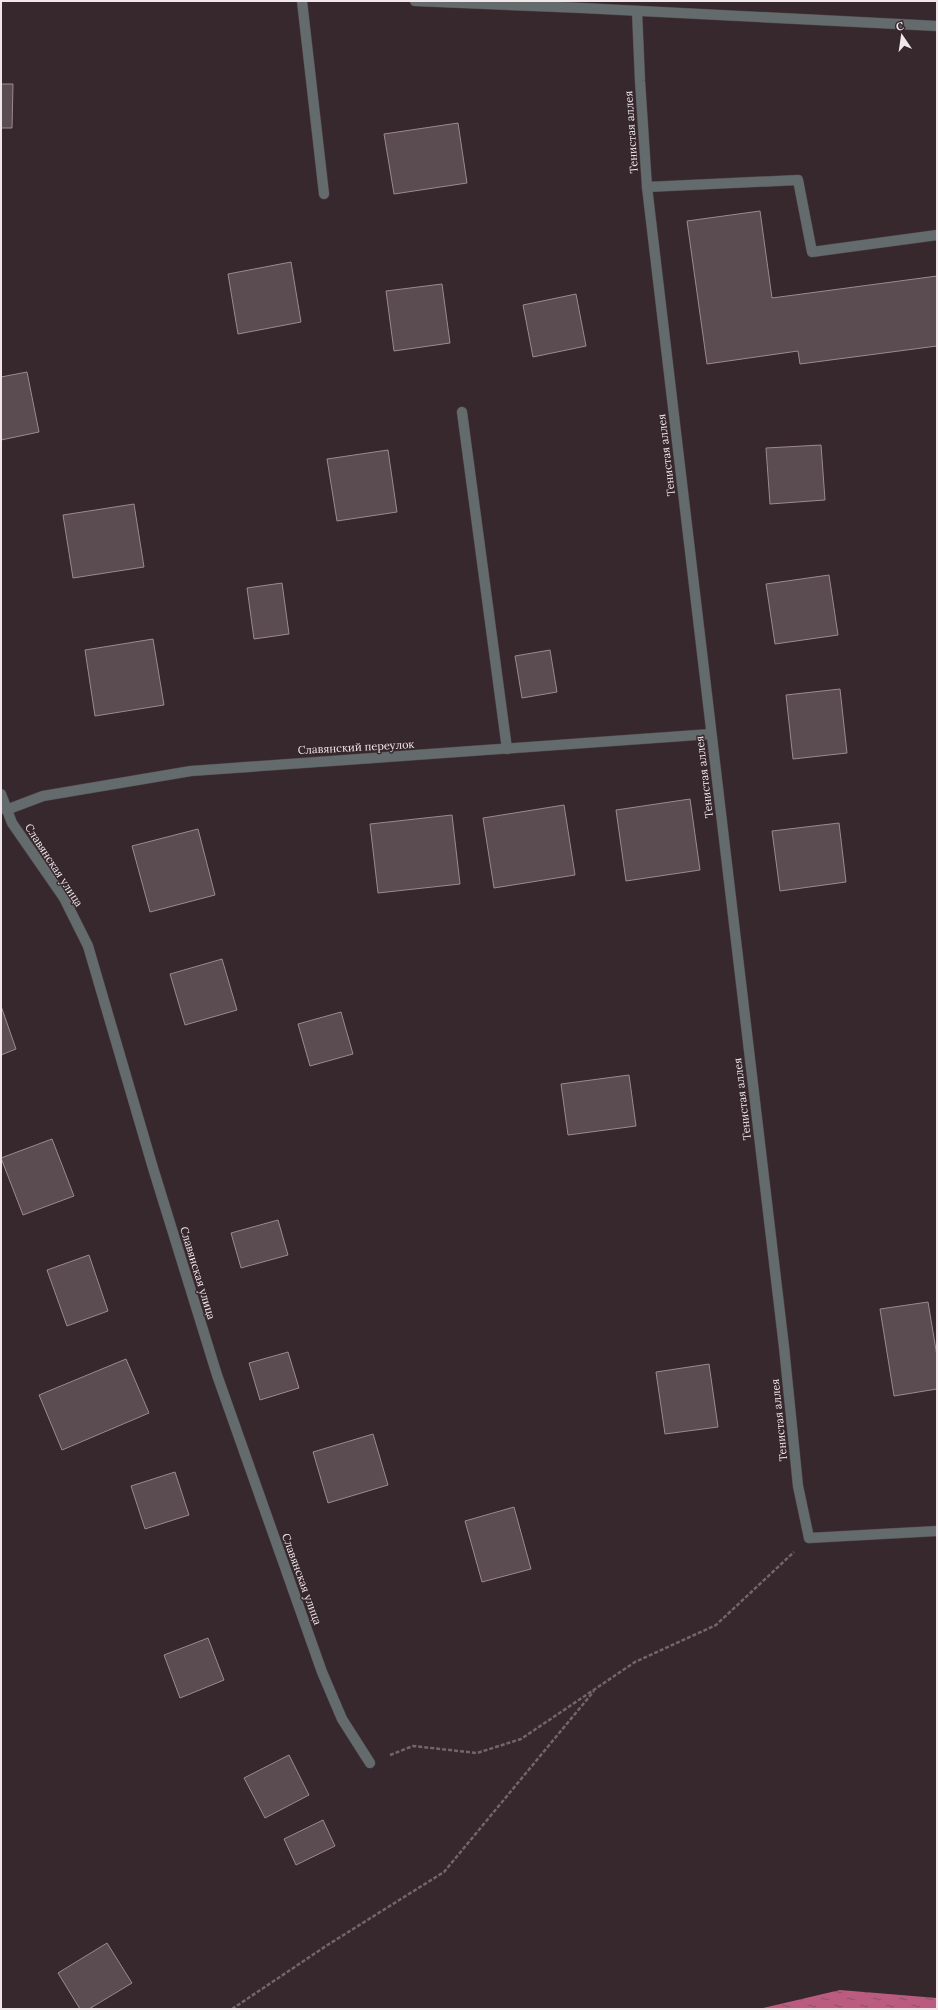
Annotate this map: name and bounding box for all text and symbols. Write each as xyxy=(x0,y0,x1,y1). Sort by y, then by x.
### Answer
north arrow xyxy=(882,16,922,56)
text: С xyxy=(894,18,905,34)
street label: Тенистая аллея xyxy=(621,90,641,174)
street label: Тенистая аллея xyxy=(654,413,678,497)
street label: Тенистая аллея xyxy=(692,735,716,819)
street label: Славянский переулок xyxy=(297,737,415,757)
street label: Славянская улица xyxy=(22,821,86,909)
street label: Тенистая аллея xyxy=(730,1057,754,1141)
street label: Славянская улица xyxy=(177,1225,219,1321)
street label: Тенистая аллея xyxy=(768,1378,790,1462)
street label: Славянская улица xyxy=(279,1531,325,1627)

